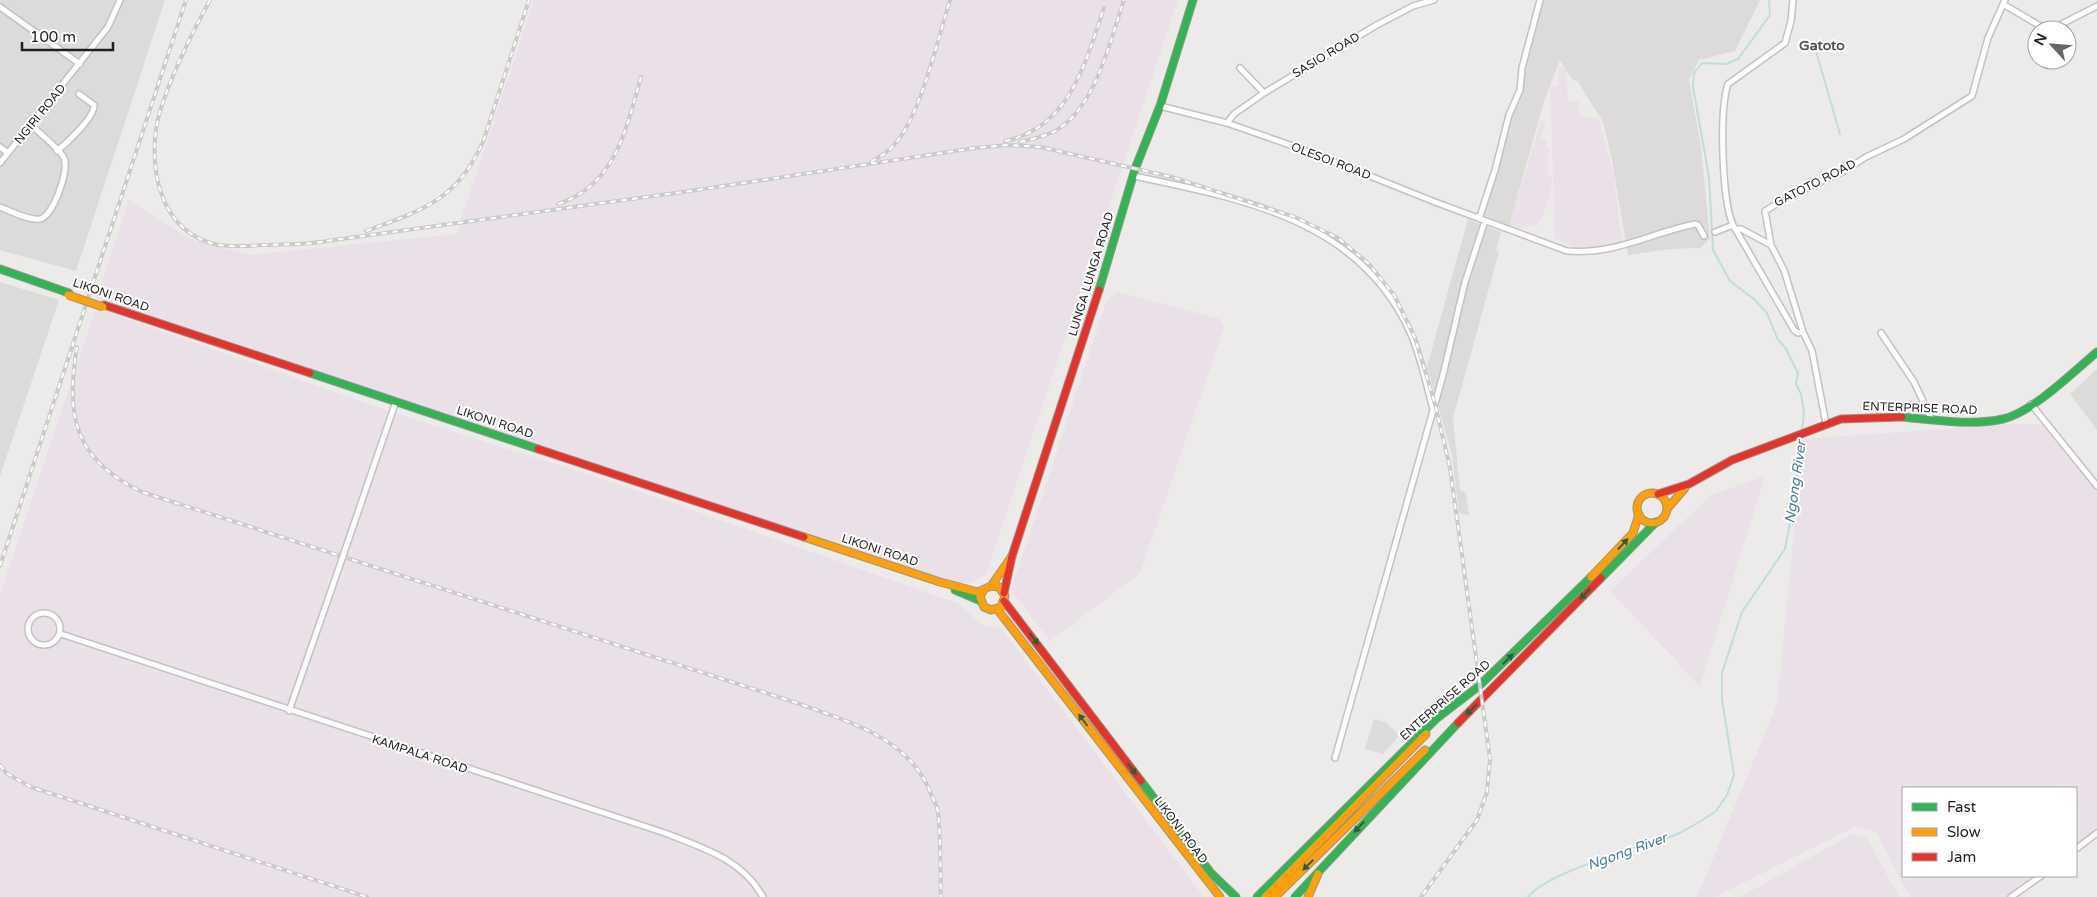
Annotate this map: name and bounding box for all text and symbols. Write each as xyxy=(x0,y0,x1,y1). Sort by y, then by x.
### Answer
scale bar xyxy=(22,20,114,52)
north arrow xyxy=(2027,20,2077,70)
text: 100 m xyxy=(30,28,76,46)
street label: SASIO ROAD xyxy=(1290,29,1362,81)
text: N xyxy=(2031,31,2051,48)
district label: Gatoto xyxy=(1799,37,1845,54)
street label: NGIRI ROAD xyxy=(11,81,69,147)
street label: OLESOI ROAD xyxy=(1289,139,1373,183)
street label: GATOTO ROAD xyxy=(1772,156,1858,210)
street label: LUNGA LUNGA ROAD xyxy=(1065,210,1117,338)
street label: LIKONI ROAD xyxy=(71,275,151,315)
street label: ENTERPRISE ROAD xyxy=(1862,399,1978,417)
street label: LIKONI ROAD xyxy=(455,403,535,441)
water label: Ngong River xyxy=(1781,438,1810,525)
street label: LIKONI ROAD xyxy=(840,531,920,569)
one-way arrow xyxy=(1617,539,1629,551)
one-way arrow xyxy=(1579,588,1591,600)
one-way arrow xyxy=(1029,632,1040,645)
one-way arrow xyxy=(1501,653,1513,665)
street label: ENTERPRISE ROAD xyxy=(1397,657,1493,743)
one-way arrow xyxy=(1466,704,1478,716)
one-way arrow xyxy=(1077,714,1088,727)
street label: KAMPALA ROAD xyxy=(370,732,470,776)
one-way arrow xyxy=(1127,762,1138,775)
legend xyxy=(1902,787,2077,877)
street label: LIKONI ROAD xyxy=(1151,794,1211,866)
text: Fast xyxy=(1947,798,1977,816)
one-way arrow xyxy=(1353,821,1365,833)
text: Slow xyxy=(1947,823,1981,841)
water label: Ngong River xyxy=(1585,829,1671,874)
text: Jam xyxy=(1947,848,1976,866)
one-way arrow xyxy=(1302,859,1314,871)

